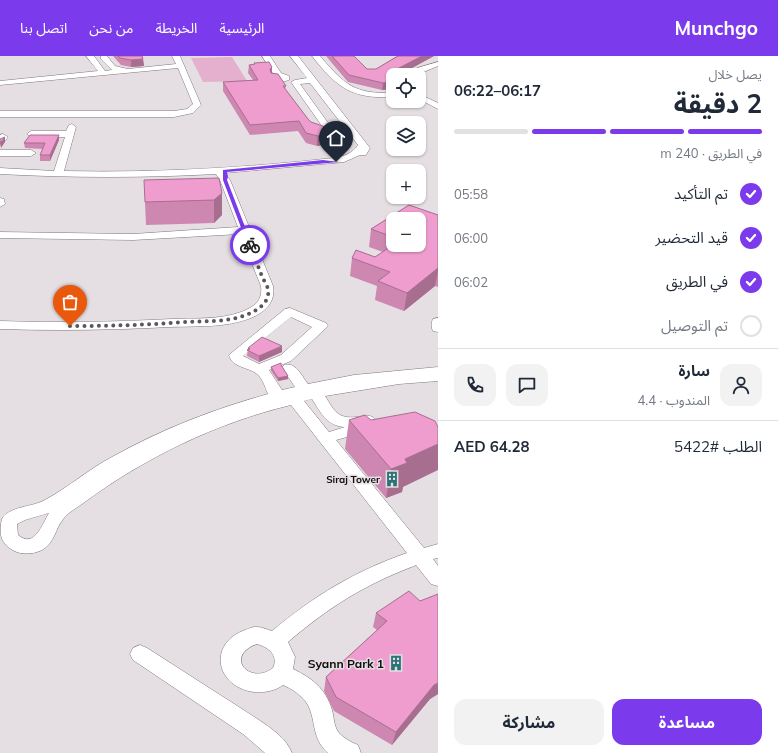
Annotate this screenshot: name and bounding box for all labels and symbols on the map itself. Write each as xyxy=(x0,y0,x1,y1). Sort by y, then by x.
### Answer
pin xyxy=(319,121,353,162)
courier xyxy=(230,225,270,265)
pin xyxy=(53,285,87,326)
building icon: Siraj Tower xyxy=(383,470,401,488)
place label: Siraj Tower xyxy=(326,473,380,486)
building icon: Syann Park 1 xyxy=(387,654,405,672)
place label: Syann Park 1 xyxy=(308,656,384,671)

